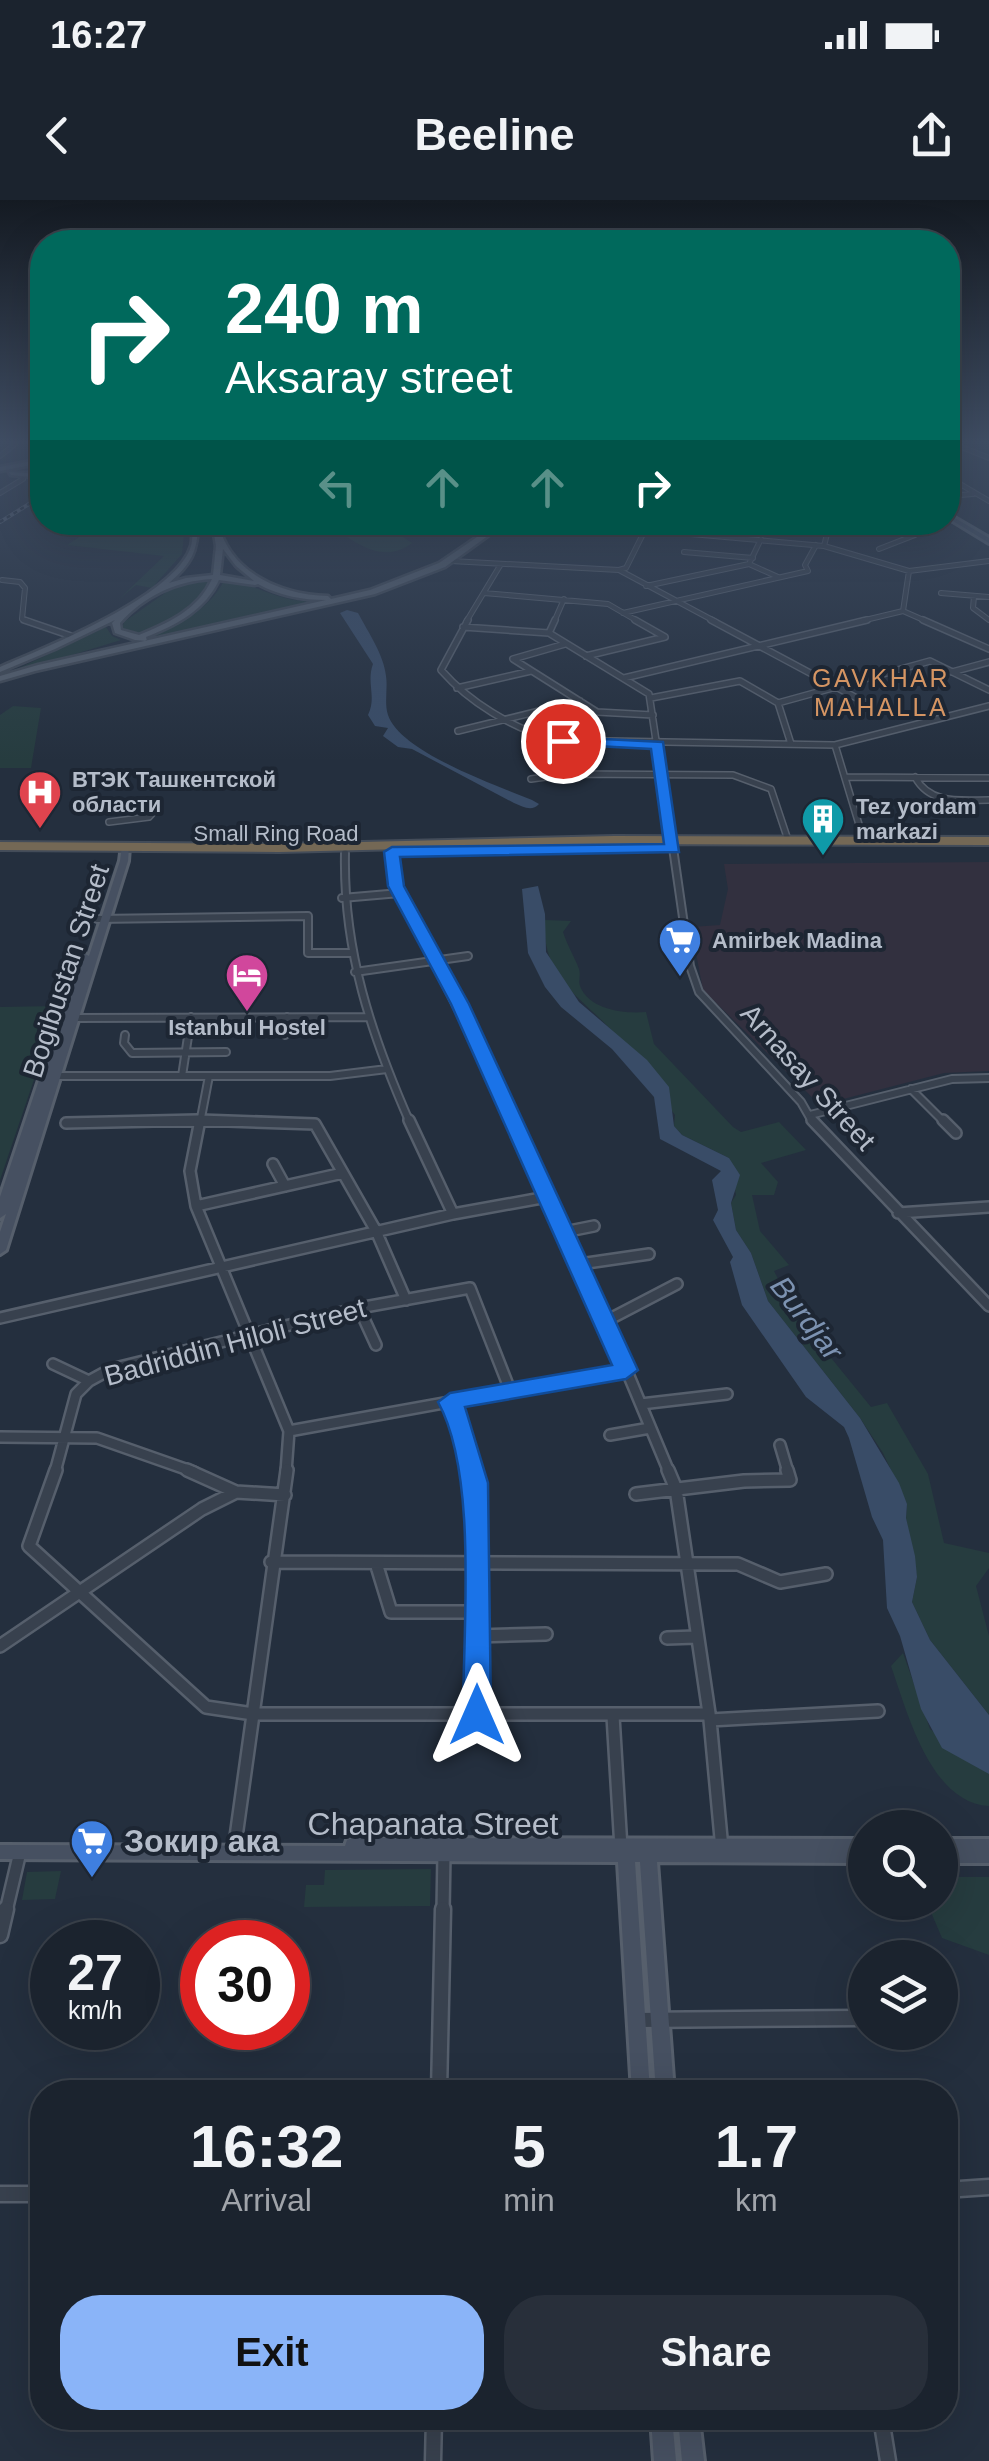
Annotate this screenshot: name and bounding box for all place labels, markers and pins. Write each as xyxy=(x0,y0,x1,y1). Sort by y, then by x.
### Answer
pin xyxy=(521,699,606,784)
place label: ВТЭК Ташкентской области xyxy=(72,767,276,817)
hospital icon: ВТЭК Ташкентской области xyxy=(17,769,63,830)
place label: Tez yordam markazi xyxy=(856,794,977,844)
building icon: Tez yordam markazi xyxy=(800,796,846,857)
supermarket icon: Amirbek Madina xyxy=(657,917,703,978)
place label: Amirbek Madina xyxy=(712,928,883,953)
hotel icon: Istanbul Hostel xyxy=(224,952,270,1013)
place label: Istanbul Hostel xyxy=(168,1015,326,1040)
supermarket icon: Зокир ака xyxy=(69,1818,115,1879)
place label: Зокир ака xyxy=(124,1823,280,1859)

